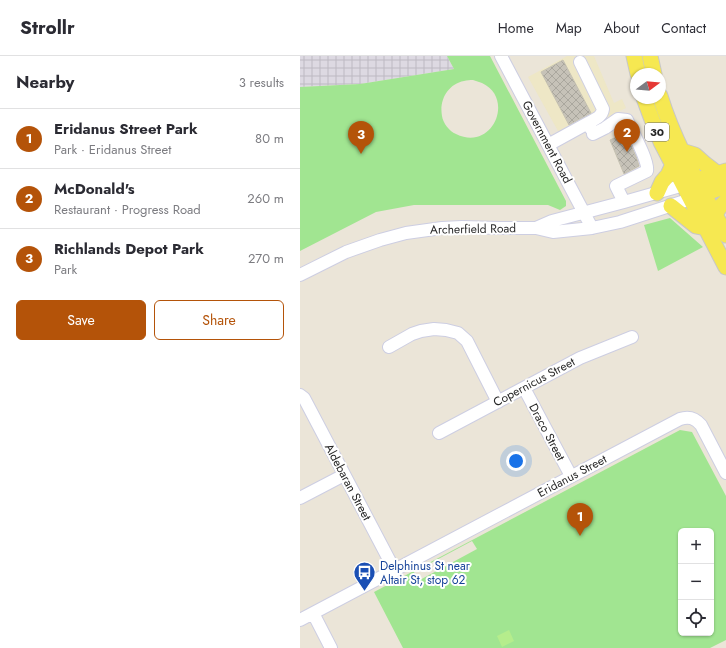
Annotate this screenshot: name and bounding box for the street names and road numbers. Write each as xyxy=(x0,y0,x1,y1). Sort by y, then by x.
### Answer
street label: Government Road xyxy=(518,97,576,187)
road number: 30 xyxy=(645,123,669,141)
street label: Archerfield Road xyxy=(430,219,516,239)
street label: Copernicus Street xyxy=(490,353,578,411)
street label: Draco Street xyxy=(524,400,570,464)
street label: Aldebaran Street xyxy=(320,440,376,524)
street label: Eridanus Street xyxy=(534,450,610,502)

